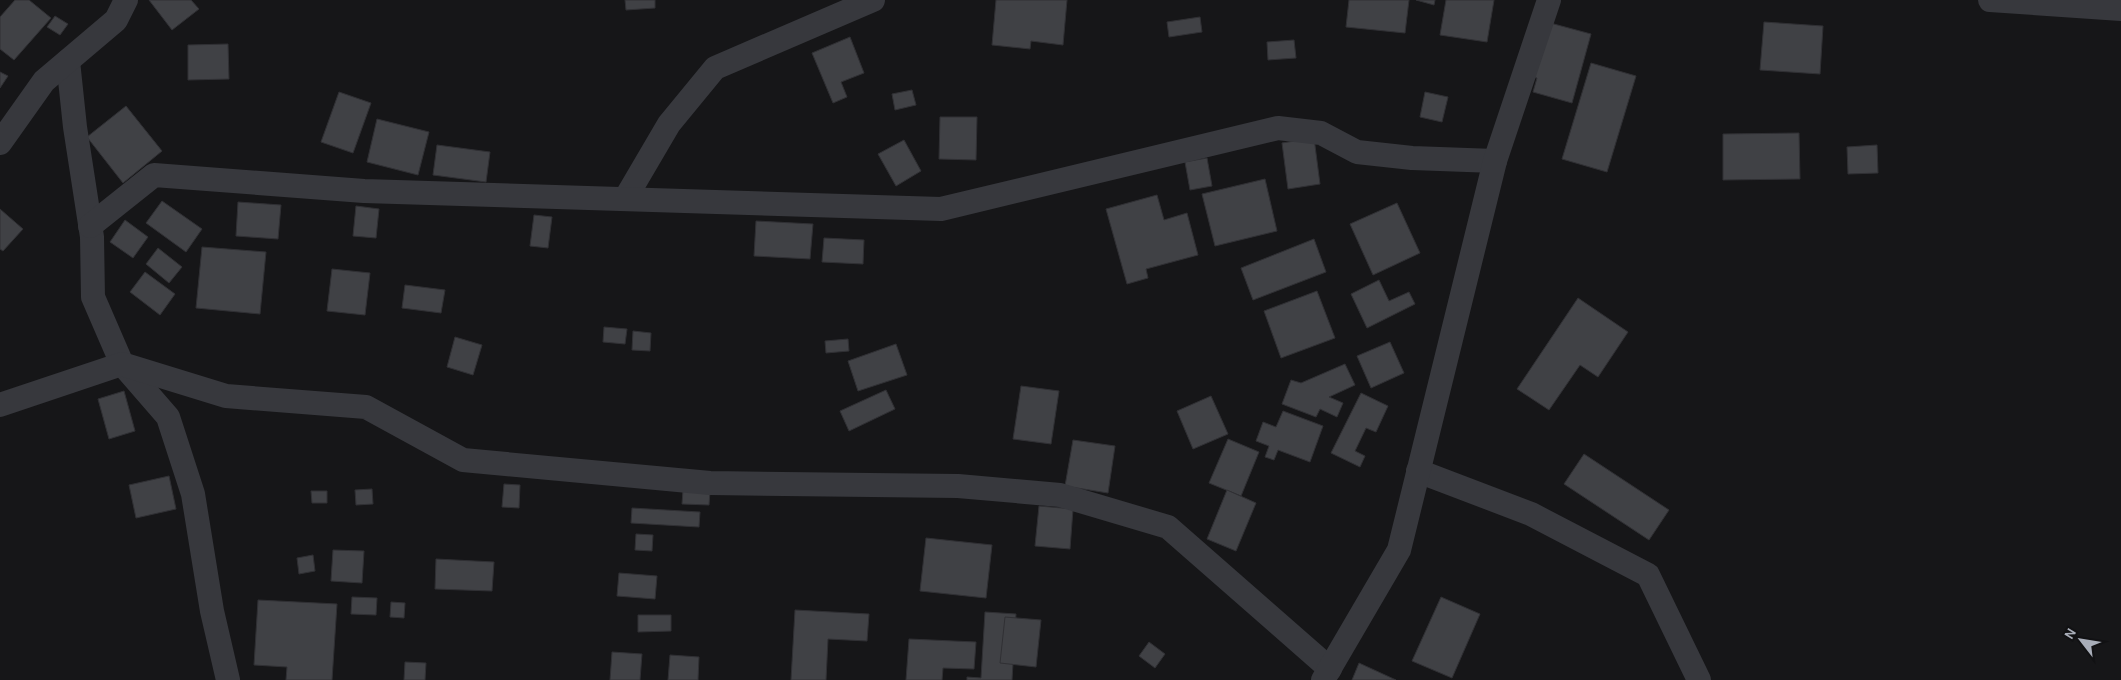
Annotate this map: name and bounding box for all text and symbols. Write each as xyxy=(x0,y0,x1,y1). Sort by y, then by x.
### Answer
north arrow xyxy=(2056,615,2106,665)
text: N xyxy=(2060,625,2080,642)

